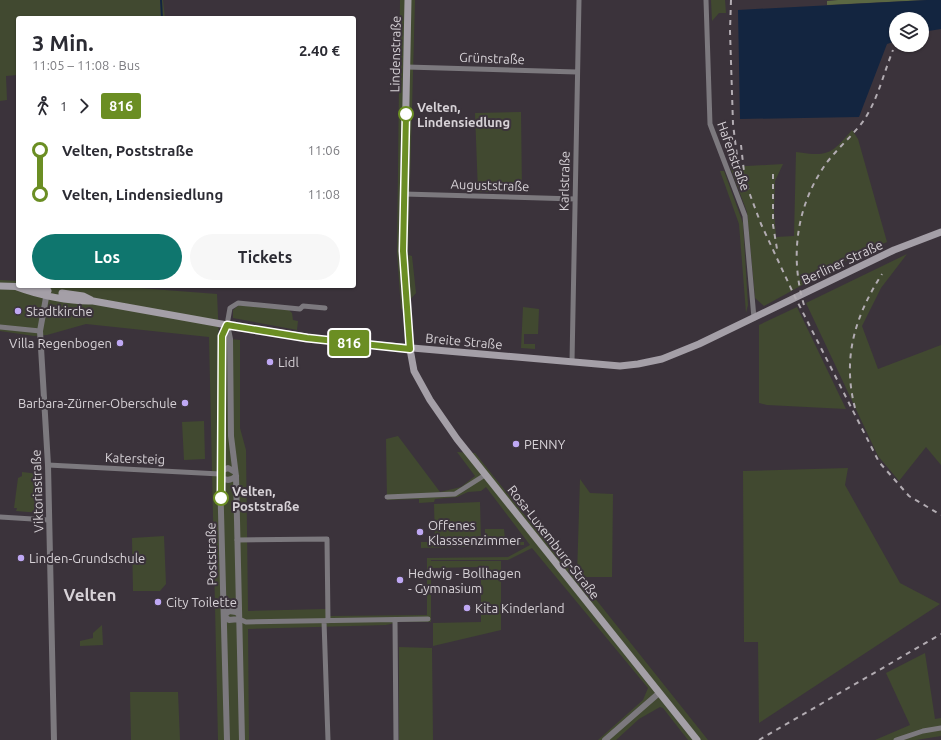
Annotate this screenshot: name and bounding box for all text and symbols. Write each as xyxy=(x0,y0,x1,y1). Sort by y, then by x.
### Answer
map controls xyxy=(889,12,929,52)
button: layers xyxy=(889,12,929,52)
street label: Lindenstraße xyxy=(387,16,403,92)
text: 3 Min. xyxy=(32,30,94,55)
text: 2.40 € xyxy=(299,42,340,59)
street label: Grünstraße xyxy=(459,50,525,66)
text: 11:05 – 11:08 · Bus xyxy=(32,58,140,72)
icon: walk xyxy=(32,95,54,117)
icon: forward xyxy=(73,95,95,117)
text: 816 xyxy=(109,98,133,114)
text: 1 xyxy=(60,99,67,113)
place label: Velten, Lindensiedlung xyxy=(417,100,510,129)
marker: Velten, Lindensiedlung xyxy=(398,106,414,122)
street label: Hafenstraße xyxy=(715,119,753,193)
text: Velten, Poststraße xyxy=(62,142,194,159)
text: 11:06 xyxy=(307,143,340,157)
street label: Karlstraße xyxy=(556,151,572,211)
street label: Auguststraße xyxy=(450,177,530,193)
text: Velten, Lindensiedlung xyxy=(62,186,223,203)
text: 11:08 xyxy=(307,187,340,201)
button: Los xyxy=(32,234,182,280)
button: Tickets xyxy=(190,234,340,280)
street label: Berliner Straße xyxy=(799,237,885,287)
place label: Stadtkirche xyxy=(26,304,93,318)
marker: Stadtkirche xyxy=(13,306,23,316)
line badge: 816 xyxy=(326,330,372,356)
street label: Breite Straße xyxy=(425,331,503,351)
text: 816 xyxy=(337,335,361,351)
place label: Villa Regenbogen xyxy=(9,336,112,350)
marker: Villa Regenbogen xyxy=(115,338,125,348)
place label: Lidl xyxy=(278,355,299,369)
marker: Lidl xyxy=(265,357,275,367)
place label: Barbara-Zürner-Oberschule xyxy=(18,396,177,410)
marker: Barbara-Zürner-Oberschule xyxy=(180,398,190,408)
place label: PENNY xyxy=(524,437,566,451)
marker: PENNY xyxy=(511,439,521,449)
street label: Viktoriastraße xyxy=(29,449,45,533)
street label: Katersteig xyxy=(105,450,165,466)
street label: Rosa-Luxemburg-Straße xyxy=(505,482,603,602)
place label: Velten, Poststraße xyxy=(232,484,300,513)
marker: Velten, Poststraße xyxy=(213,490,229,506)
place label: Offenes Klasssenzimmer xyxy=(428,518,521,547)
street label: Poststraße xyxy=(203,522,219,586)
marker: Offenes Klasssenzimmer xyxy=(415,527,425,537)
place label: Linden-Grundschule xyxy=(29,551,145,565)
marker: Linden-Grundschule xyxy=(16,553,26,563)
place label: Hedwig - Bollhagen - Gymnasium xyxy=(408,566,521,595)
marker: Hedwig - Bollhagen - Gymnasium xyxy=(395,575,405,585)
district label: Velten xyxy=(64,585,116,604)
place label: City Toilette xyxy=(166,595,237,609)
marker: City Toilette xyxy=(153,597,163,607)
place label: Kita Kinderland xyxy=(475,601,565,615)
marker: Kita Kinderland xyxy=(462,603,472,613)

